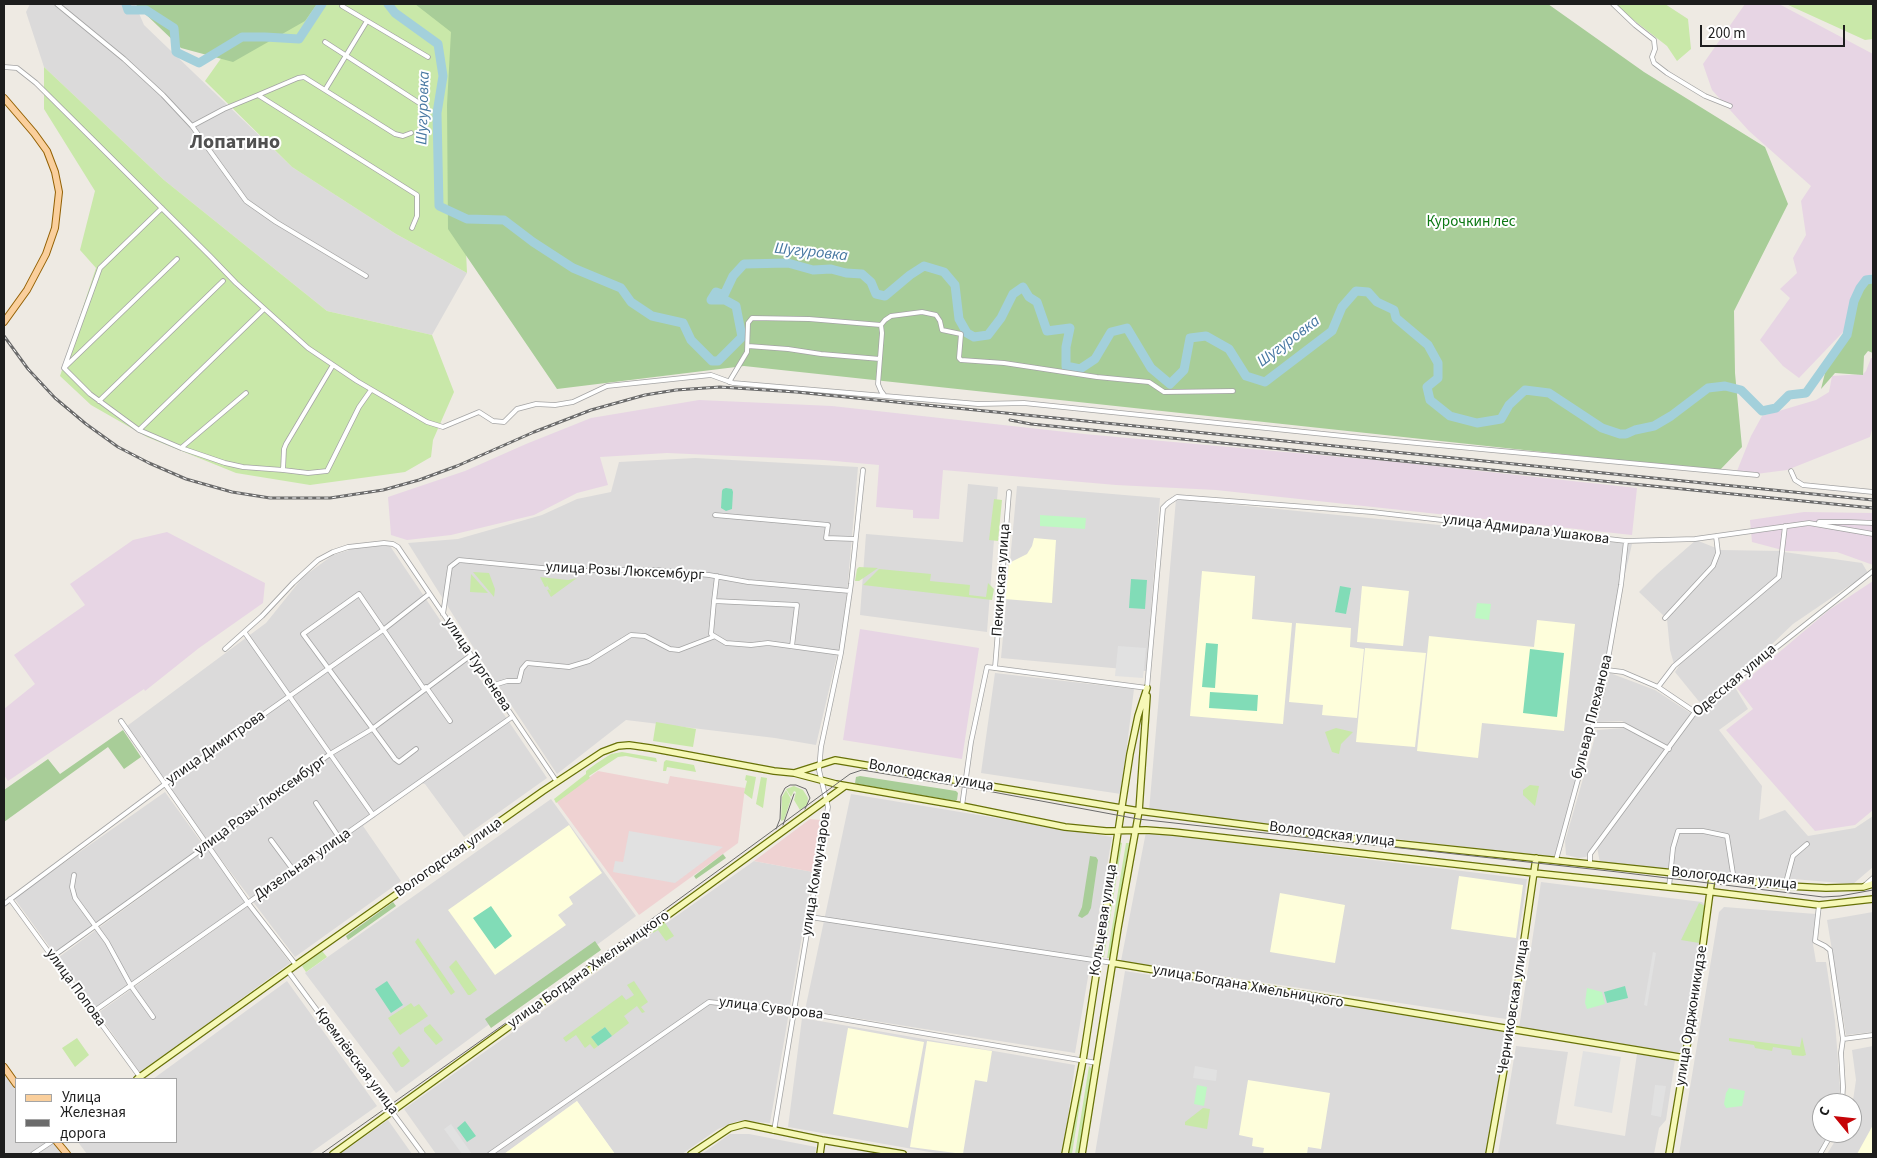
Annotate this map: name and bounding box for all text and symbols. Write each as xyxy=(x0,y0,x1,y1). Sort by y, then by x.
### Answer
scale bar xyxy=(1702,15,1847,47)
text: 200 m xyxy=(1708,23,1746,44)
water label: Шугуровка xyxy=(413,71,435,145)
district label: Лопатино xyxy=(190,132,280,156)
park label: Курочкин лес xyxy=(1426,214,1516,232)
water label: Шугуровка xyxy=(773,240,849,266)
water label: Шугуровка xyxy=(1254,312,1324,372)
street label: улица Адмирала Ушакова xyxy=(1442,511,1610,549)
street label: Пекинская улица xyxy=(989,523,1015,637)
street label: улица Розы Люксембург xyxy=(545,559,705,585)
street label: улица Тургенева xyxy=(439,615,515,715)
street label: Одесская улица xyxy=(1690,641,1780,721)
street label: бульвар Плеханова xyxy=(1569,653,1617,781)
street label: улица Димитрова xyxy=(163,707,269,789)
street label: улица Розы Люксембург xyxy=(191,752,331,860)
street label: Вологодская улица xyxy=(867,756,995,796)
street label: улица Коммунаров xyxy=(798,811,836,937)
street label: Вологодская улица xyxy=(392,814,506,902)
street label: Вологодская улица xyxy=(1268,818,1396,852)
street label: Дизельная улица xyxy=(251,825,355,905)
street label: Кольцевая улица xyxy=(1086,863,1122,977)
street label: Вологодская улица xyxy=(1670,863,1798,895)
street label: улица Богдана Хмельницкого xyxy=(505,907,673,1033)
street label: Черниковская улица xyxy=(1494,938,1534,1076)
street label: улица Орджоникидзе xyxy=(1672,944,1712,1088)
street label: улица Попова xyxy=(41,946,109,1030)
street label: улица Богдана Хмельницкого xyxy=(1151,961,1345,1013)
street label: улица Суворова xyxy=(718,994,824,1024)
street label: Кремлёвская улица xyxy=(310,1005,402,1119)
legend xyxy=(15,1078,178,1143)
text: Улица xyxy=(62,1087,101,1108)
north arrow xyxy=(1812,1093,1862,1143)
text: Железная дорога xyxy=(60,1102,126,1144)
text: С xyxy=(1814,1103,1835,1120)

